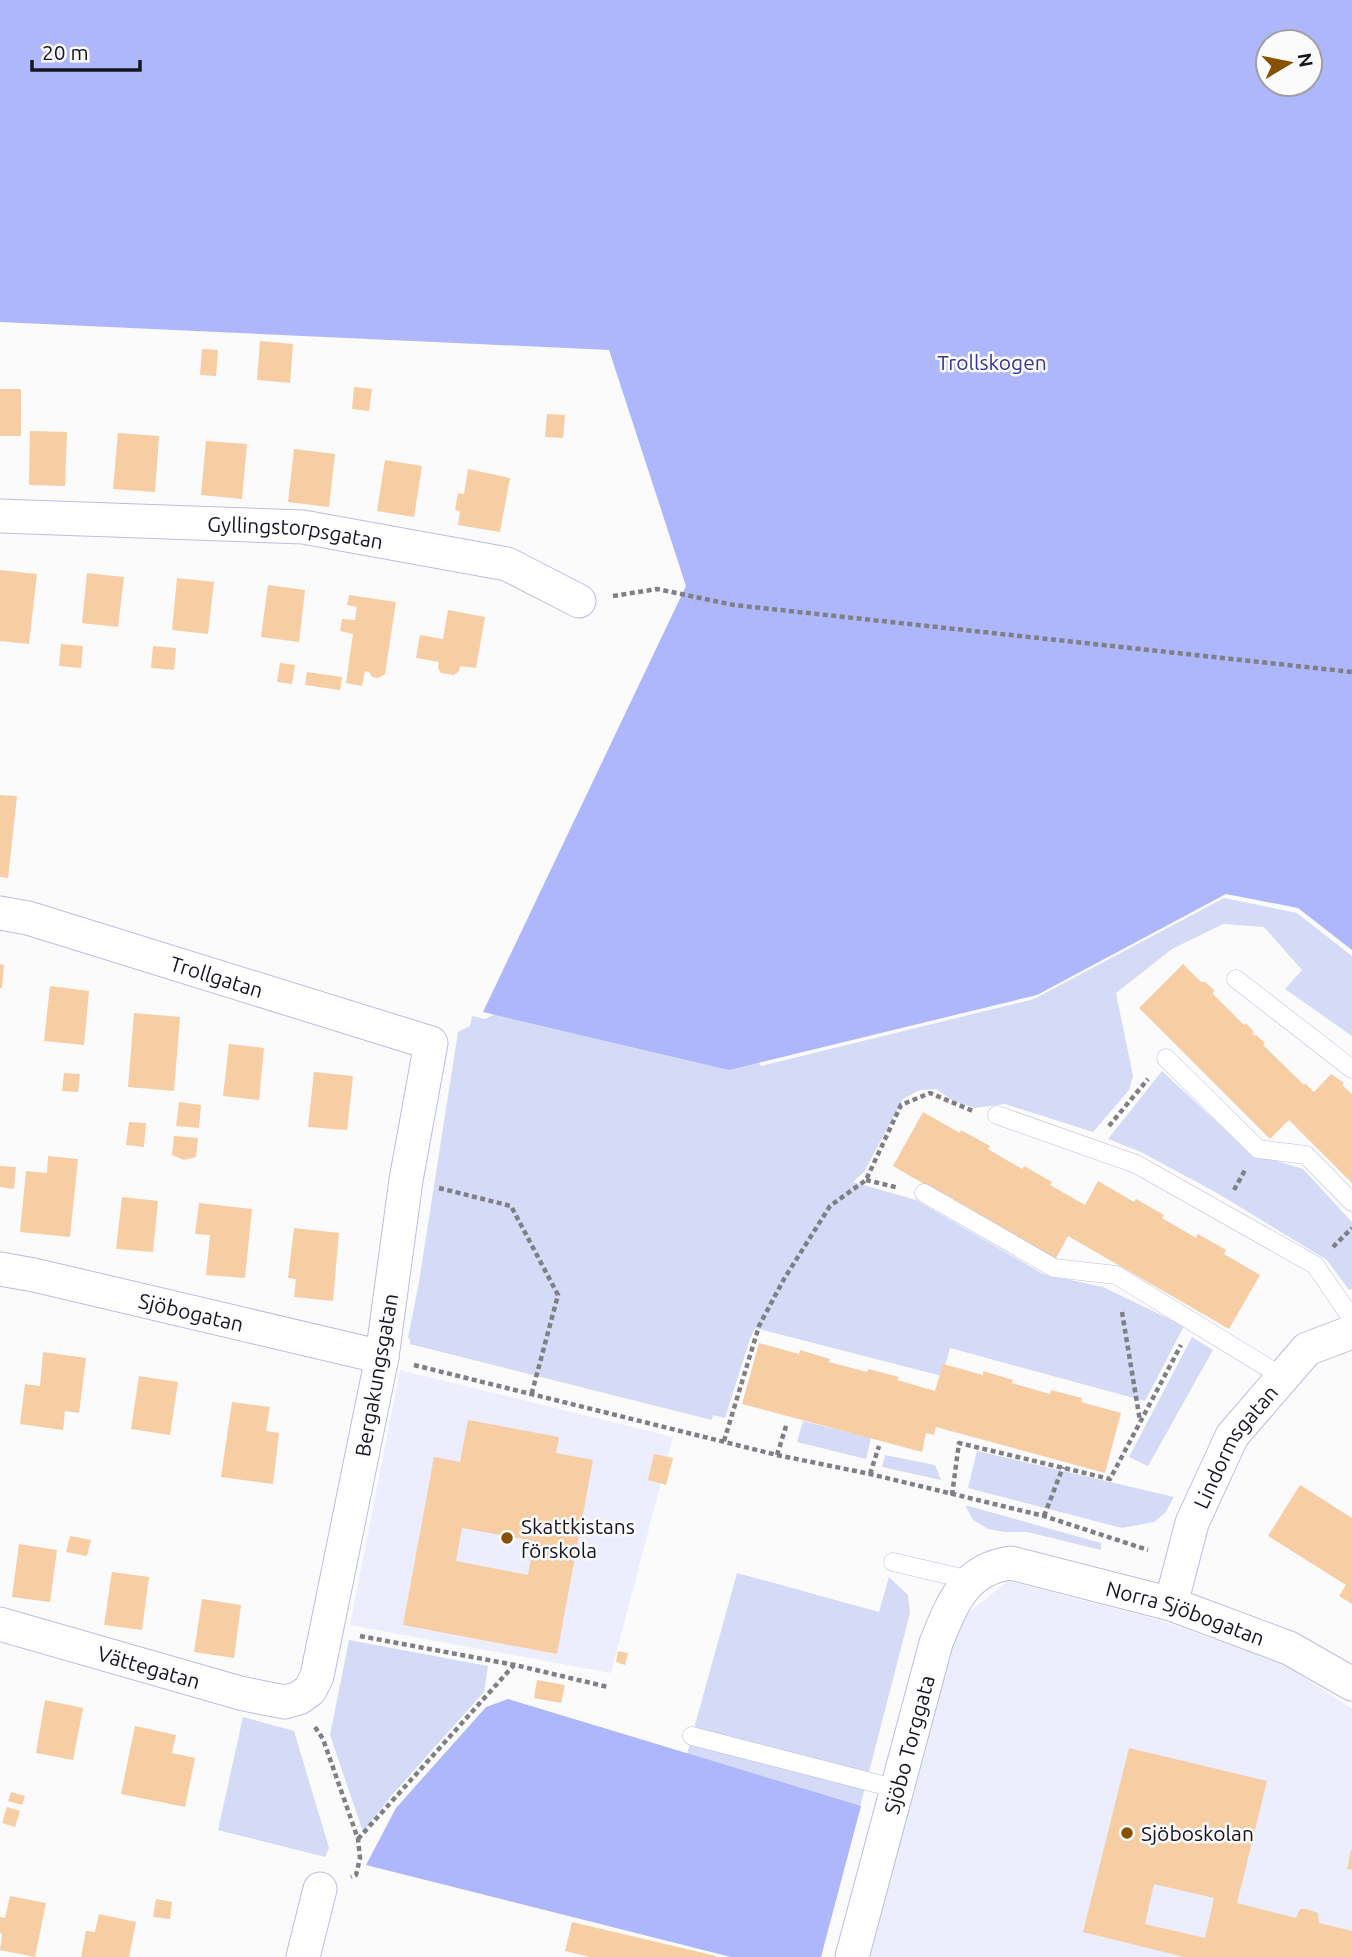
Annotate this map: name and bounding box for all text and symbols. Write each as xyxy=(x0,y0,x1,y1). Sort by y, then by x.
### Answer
scale bar xyxy=(32,28,140,72)
north arrow xyxy=(1254,28,1324,98)
text: 20 m xyxy=(42,40,89,64)
text: N xyxy=(1294,51,1318,69)
park label: Trollskogen xyxy=(937,350,1047,374)
street label: Gyllingstorpsgatan xyxy=(207,512,385,553)
street label: Trollgatan xyxy=(167,951,266,1002)
street label: Sjöbogatan xyxy=(136,1288,246,1336)
street label: Bergakungsgatan xyxy=(350,1291,402,1459)
street label: Lindormsgatan xyxy=(1188,1380,1282,1512)
place label: Skattkistans förskola xyxy=(521,1514,635,1562)
marker: Skattkistans förskola xyxy=(499,1530,515,1546)
street label: Norra Sjöbogatan xyxy=(1103,1576,1268,1650)
street label: Vättegatan xyxy=(95,1641,203,1693)
street label: Sjöbo Torggata xyxy=(879,1672,939,1817)
place label: Sjöboskolan xyxy=(1141,1821,1254,1845)
marker: Sjöboskolan xyxy=(1119,1825,1135,1841)

